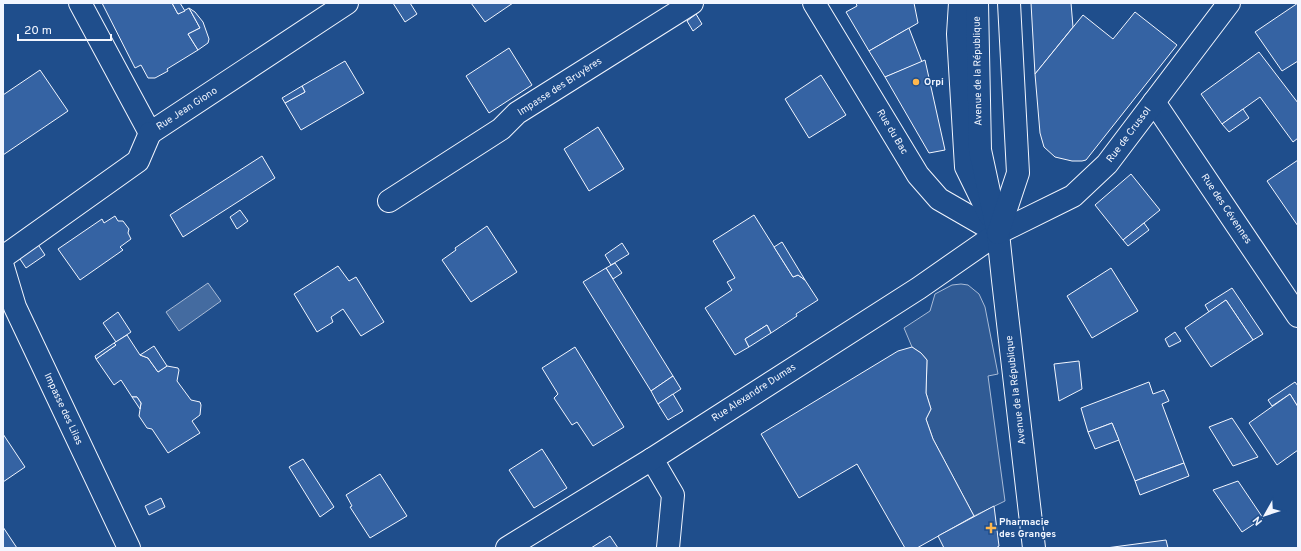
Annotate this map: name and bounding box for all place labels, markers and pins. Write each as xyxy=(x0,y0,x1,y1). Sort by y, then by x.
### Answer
place label: Orpi xyxy=(924,76,944,89)
marker: Orpi xyxy=(911,77,921,87)
place label: Pharmacie des Granges xyxy=(999,516,1056,541)
marker: Pharmacie des Granges xyxy=(986,523,996,533)

